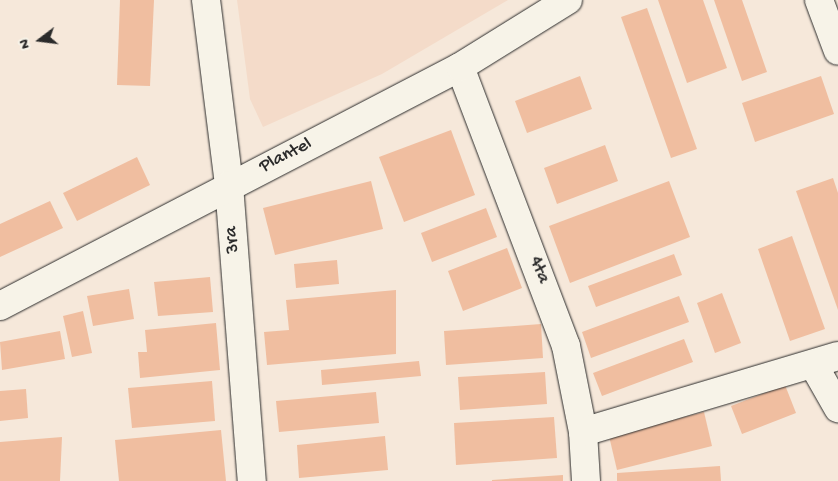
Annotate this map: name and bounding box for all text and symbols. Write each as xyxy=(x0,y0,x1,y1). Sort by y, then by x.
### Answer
north arrow xyxy=(15,15,65,65)
text: N xyxy=(16,37,34,51)
street label: Plantel xyxy=(256,133,316,179)
street label: 3ra xyxy=(221,226,245,254)
street label: 4ta xyxy=(524,253,554,287)

